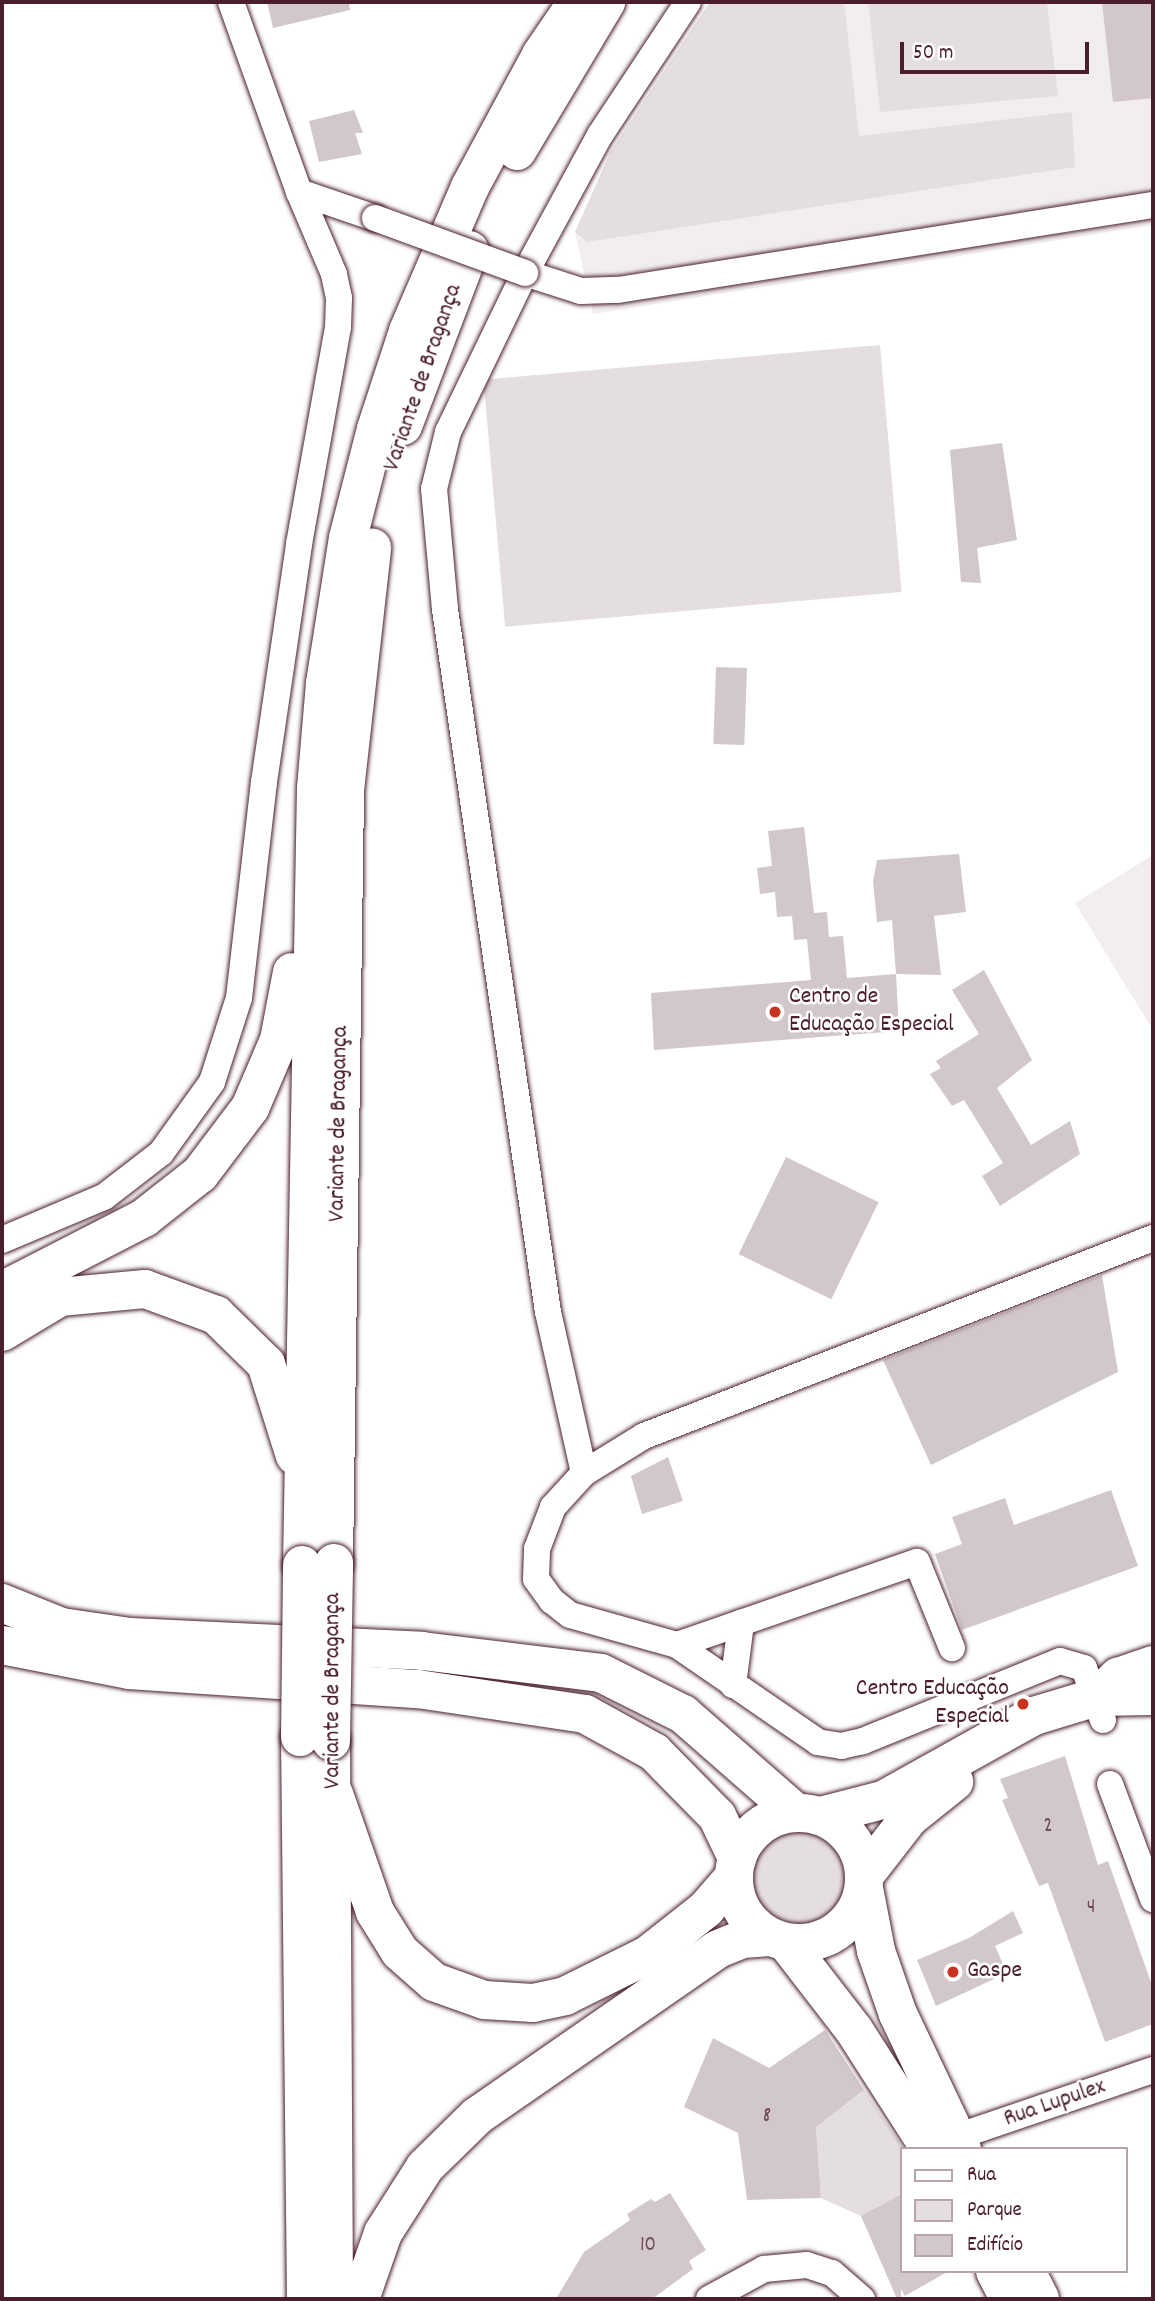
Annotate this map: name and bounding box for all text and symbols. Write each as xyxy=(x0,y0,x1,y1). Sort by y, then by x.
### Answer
scale bar xyxy=(903,28,1092,72)
text: 50 m xyxy=(913,39,953,69)
street label: Variante de Bragança xyxy=(378,281,470,475)
place label: Centro de Educação Especial xyxy=(789,984,954,1040)
marker: Centro de Educação Especial xyxy=(767,1004,783,1020)
street label: Variante de Bragança xyxy=(324,1026,356,1222)
street label: Variante de Bragança xyxy=(320,1593,348,1789)
place label: Centro Educação Especial xyxy=(856,1676,1009,1732)
marker: Centro Educação Especial xyxy=(1015,1696,1031,1712)
house number: 2 xyxy=(1043,1814,1053,1840)
house number: 4 xyxy=(1087,1895,1095,1921)
place label: Gaspe xyxy=(967,1958,1022,1986)
marker: Gaspe xyxy=(945,1964,961,1980)
street label: Rua Lupulex xyxy=(1000,2073,1110,2135)
house number: 8 xyxy=(763,2104,771,2130)
legend xyxy=(900,2147,1127,2273)
text: Rua xyxy=(967,2161,996,2191)
text: Parque xyxy=(967,2196,1022,2226)
text: Edifício xyxy=(967,2231,1023,2261)
house number: 10 xyxy=(640,2233,656,2259)

